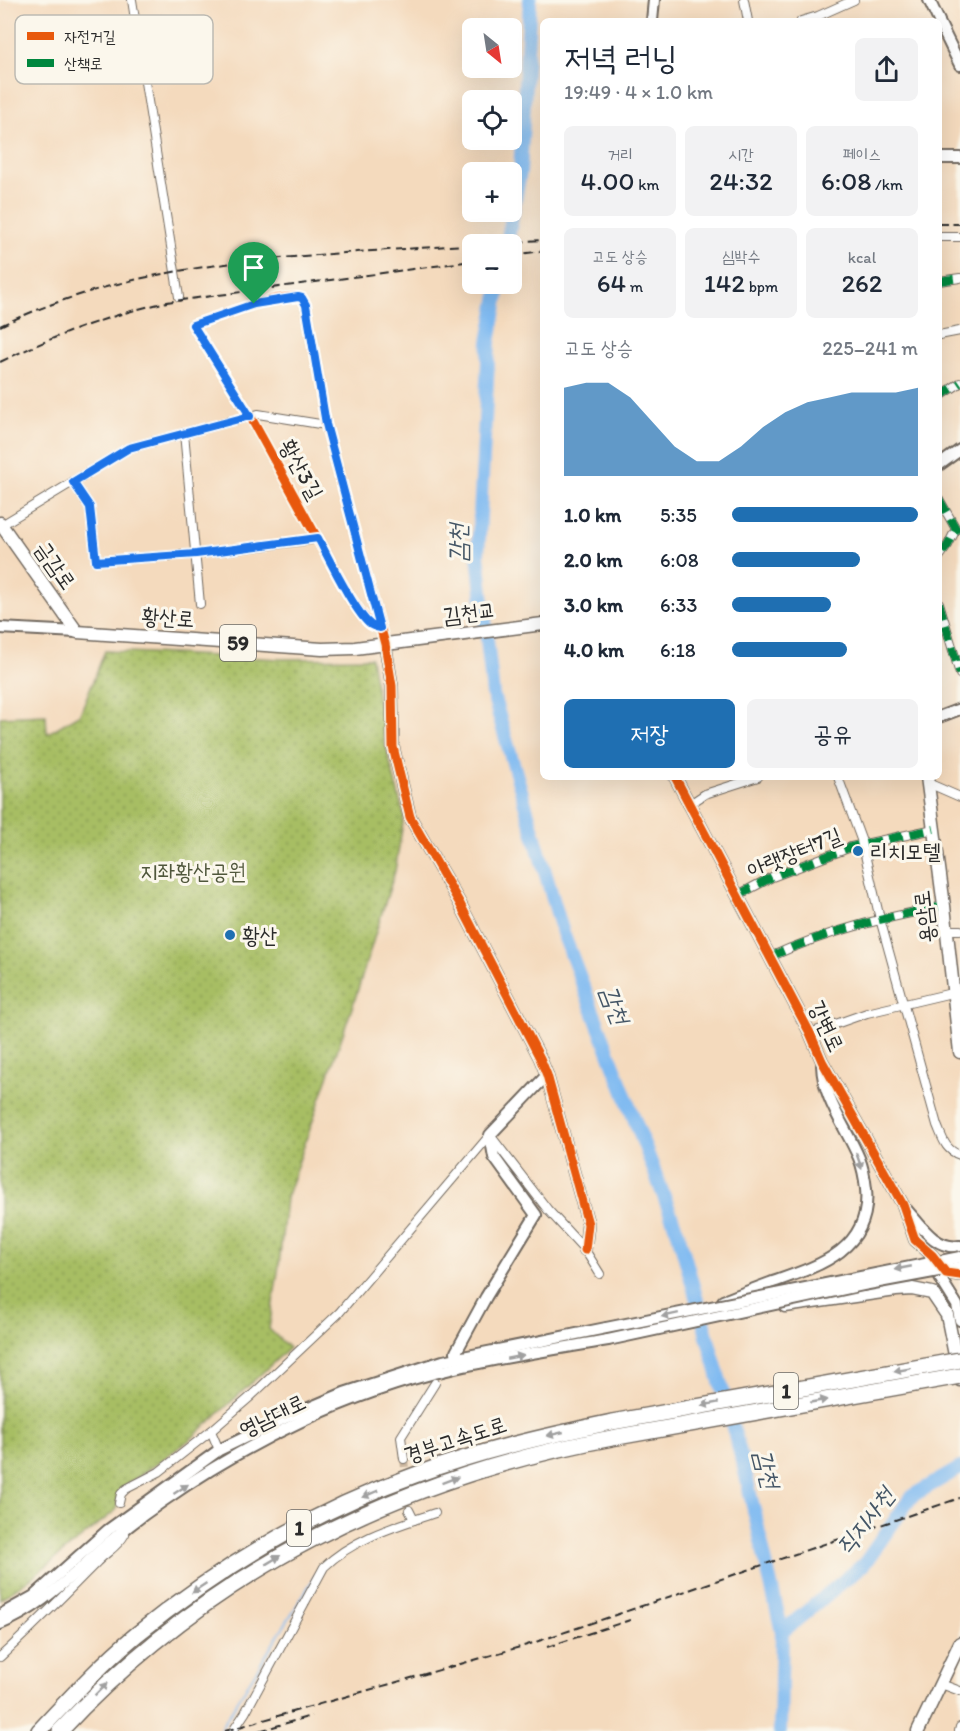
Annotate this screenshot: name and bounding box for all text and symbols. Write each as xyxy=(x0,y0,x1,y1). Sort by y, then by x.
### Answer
legend xyxy=(15,15,213,84)
north arrow xyxy=(462,18,522,78)
map controls xyxy=(462,18,522,294)
text: 자전거길 xyxy=(64,27,116,46)
text: 저녁 러닝 xyxy=(564,38,678,77)
button: share xyxy=(855,38,918,101)
text: 산책로 xyxy=(64,54,103,73)
text: 19:49 · 4 × 1.0 km xyxy=(564,80,713,104)
button: locate xyxy=(462,90,522,150)
text: 거리 xyxy=(607,145,633,164)
text: 시간 xyxy=(728,145,754,164)
text: 페이스 xyxy=(843,145,881,164)
button: + xyxy=(462,162,522,222)
text: 4.00 xyxy=(581,165,635,197)
text: 24:32 xyxy=(709,165,773,197)
text: 6:08 xyxy=(821,165,871,197)
text: km xyxy=(635,175,659,194)
text: /km xyxy=(871,175,903,194)
button: − xyxy=(462,234,522,294)
pin xyxy=(228,242,279,304)
text: 고도 상승 xyxy=(592,247,648,266)
text: 심박수 xyxy=(722,247,760,266)
text: kcal xyxy=(848,248,876,267)
icon: arrive xyxy=(237,251,270,284)
text: 64 xyxy=(597,267,626,299)
text: 142 xyxy=(704,267,745,299)
text: 262 xyxy=(841,267,883,299)
text: m xyxy=(626,277,643,296)
text: bpm xyxy=(745,277,778,296)
text: 고도 상승 xyxy=(564,336,633,360)
text: 225–241 m xyxy=(822,336,918,360)
street label: 황산3길 xyxy=(274,434,329,505)
text: 1.0 km xyxy=(564,503,621,527)
text: 5:35 xyxy=(660,503,697,527)
water label: 감천 xyxy=(443,521,472,562)
street label: 금감로 xyxy=(29,536,82,595)
text: 2.0 km xyxy=(564,548,623,572)
text: 6:08 xyxy=(660,548,699,572)
text: 3.0 km xyxy=(564,593,623,617)
text: 6:33 xyxy=(660,593,697,617)
street label: 김천교 xyxy=(441,596,497,629)
street label: 황산로 xyxy=(141,602,195,633)
road number: 59 xyxy=(220,625,256,661)
text: 4.0 km xyxy=(564,638,624,662)
text: 6:18 xyxy=(660,638,696,662)
button: 저장 xyxy=(564,699,735,768)
button: 공유 xyxy=(747,699,918,768)
street label: 아랫장터7길 xyxy=(743,821,846,884)
place label: 리치모텔 xyxy=(870,838,941,865)
marker: 리치모텔 xyxy=(851,844,865,858)
park label: 지좌황산공원 xyxy=(140,858,246,885)
street label: 용암로 xyxy=(908,889,941,945)
place label: 황산 xyxy=(242,922,277,949)
marker: 황산 xyxy=(223,928,237,942)
water label: 감천 xyxy=(595,982,637,1031)
street label: 강변로 xyxy=(803,996,850,1056)
one-way arrow xyxy=(855,1152,864,1170)
one-way arrow xyxy=(893,1264,912,1273)
one-way arrow xyxy=(661,1311,680,1320)
one-way arrow xyxy=(506,1352,525,1361)
one-way arrow xyxy=(893,1366,912,1375)
road number: 1 xyxy=(774,1373,798,1409)
street label: 영남대로 xyxy=(234,1388,310,1443)
one-way arrow xyxy=(810,1396,829,1405)
one-way arrow xyxy=(701,1400,720,1409)
street label: 경부고속도로 xyxy=(400,1410,510,1469)
one-way arrow xyxy=(546,1429,564,1439)
water label: 감천 xyxy=(749,1447,787,1494)
one-way arrow xyxy=(441,1474,459,1484)
water label: 직지사천 xyxy=(829,1479,901,1560)
one-way arrow xyxy=(172,1484,189,1495)
one-way arrow xyxy=(360,1489,378,1499)
road number: 1 xyxy=(287,1510,311,1546)
one-way arrow xyxy=(265,1555,281,1566)
one-way arrow xyxy=(192,1582,208,1594)
one-way arrow xyxy=(93,1683,107,1697)

